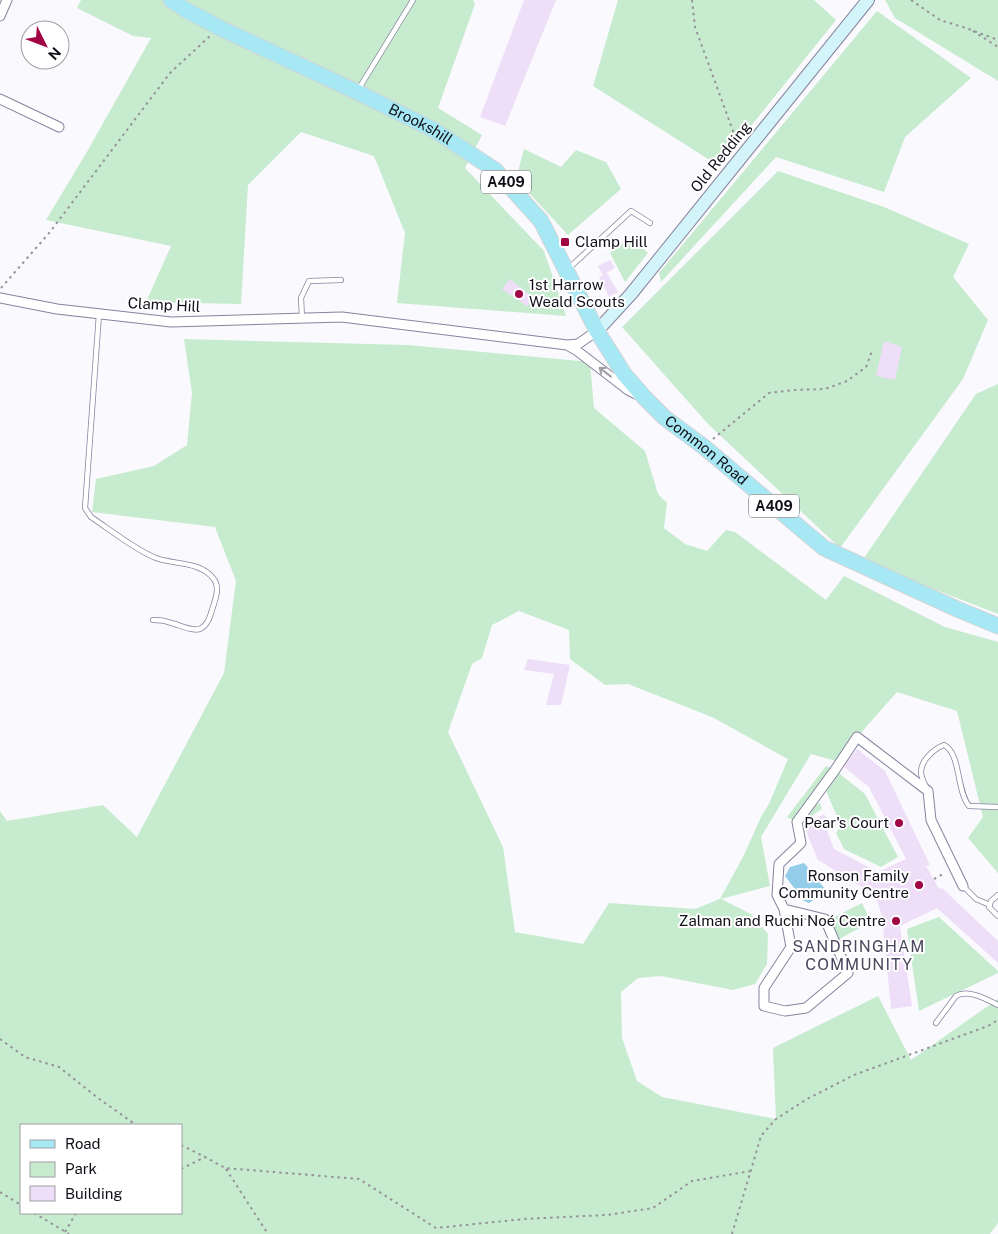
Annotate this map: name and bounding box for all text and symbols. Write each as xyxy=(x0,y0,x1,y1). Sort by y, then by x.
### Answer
north arrow xyxy=(20,20,70,70)
text: N xyxy=(45,44,64,63)
street label: Brookshill xyxy=(386,100,456,148)
street label: Old Redding xyxy=(687,118,754,195)
road number: A409 xyxy=(481,170,531,193)
place label: Clamp Hill xyxy=(575,233,648,250)
marker: Clamp Hill xyxy=(559,236,571,248)
place label: 1st Harrow Weald Scouts xyxy=(529,276,625,310)
marker: 1st Harrow Weald Scouts xyxy=(513,288,525,300)
street label: Clamp Hill xyxy=(127,294,201,315)
one-way arrow xyxy=(599,367,612,378)
street label: Common Road xyxy=(662,412,751,488)
road number: A409 xyxy=(749,494,799,518)
place label: Pear's Court xyxy=(804,814,889,831)
marker: Pear's Court xyxy=(893,817,905,829)
place label: Ronson Family Community Centre xyxy=(778,867,909,901)
marker: Ronson Family Community Centre xyxy=(913,879,925,891)
place label: Zalman and Ruchi Noé Centre xyxy=(679,912,886,929)
marker: Zalman and Ruchi Noé Centre xyxy=(890,915,902,927)
district label: SANDRINGHAM COMMUNITY xyxy=(793,937,925,974)
legend xyxy=(20,1124,182,1214)
text: Road xyxy=(65,1135,101,1152)
text: Park xyxy=(65,1160,97,1177)
text: Building xyxy=(65,1185,123,1202)

